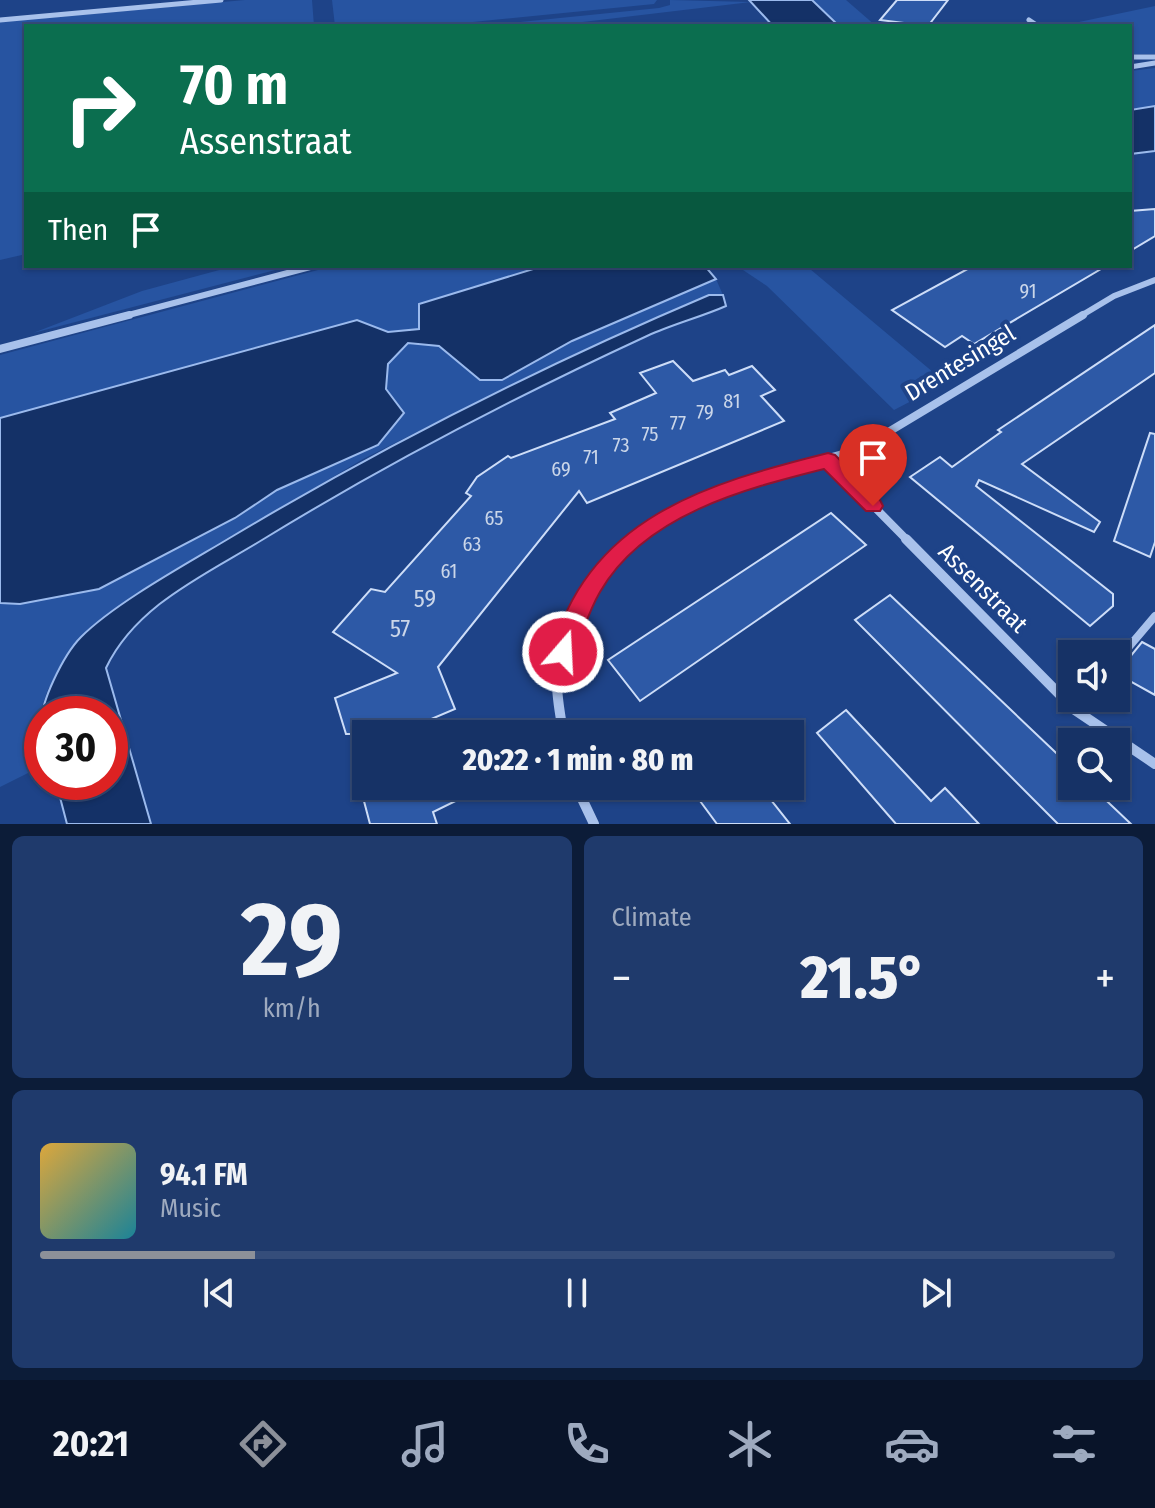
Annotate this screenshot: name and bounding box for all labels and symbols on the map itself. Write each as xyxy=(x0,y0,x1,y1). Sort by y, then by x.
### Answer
house number: 91 xyxy=(1019,279,1037,303)
street label: Drentesingel xyxy=(900,319,1020,407)
house number: 81 xyxy=(723,389,741,413)
house number: 79 xyxy=(696,400,714,424)
house number: 77 xyxy=(670,411,686,435)
house number: 75 xyxy=(642,422,659,446)
pin xyxy=(839,424,907,506)
house number: 73 xyxy=(613,433,629,457)
house number: 71 xyxy=(583,445,599,469)
house number: 69 xyxy=(551,457,571,481)
house number: 65 xyxy=(485,506,504,530)
house number: 63 xyxy=(463,532,481,556)
street label: Assenstraat xyxy=(933,538,1033,638)
house number: 61 xyxy=(441,559,457,583)
house number: 59 xyxy=(414,585,436,613)
position arrow xyxy=(521,610,605,694)
house number: 57 xyxy=(390,615,410,643)
speed limit sign: 30 xyxy=(24,696,128,800)

